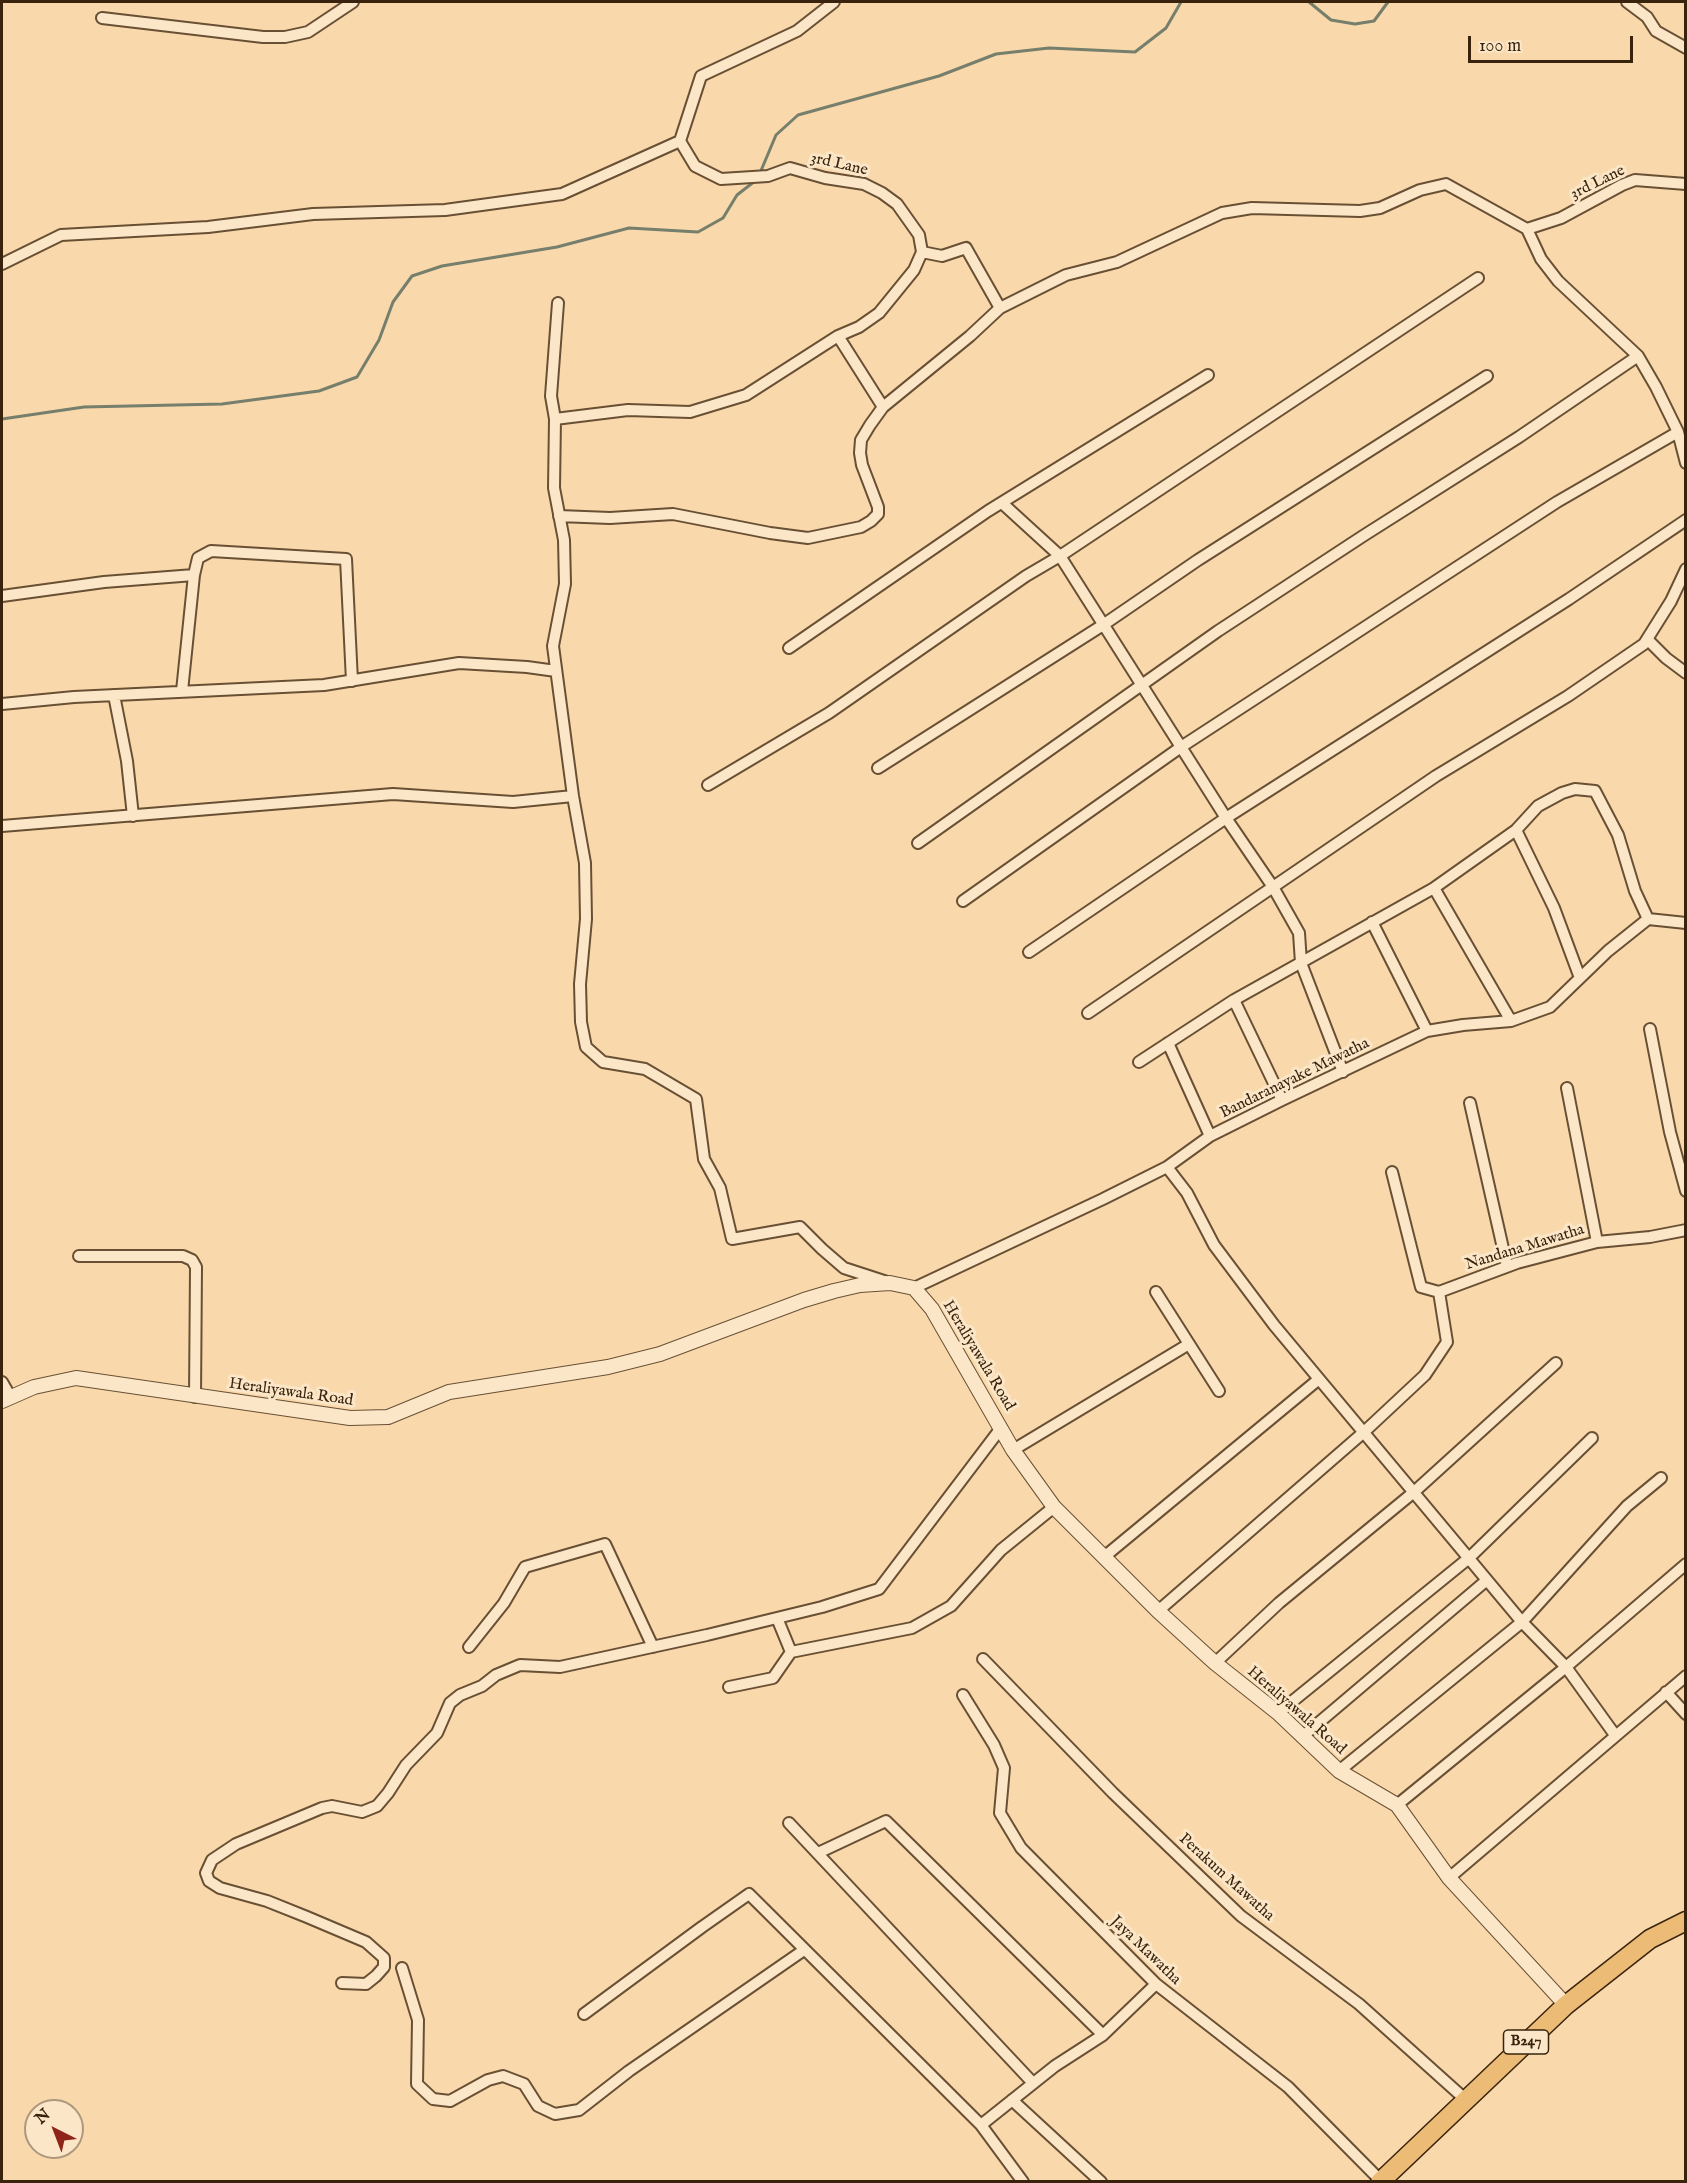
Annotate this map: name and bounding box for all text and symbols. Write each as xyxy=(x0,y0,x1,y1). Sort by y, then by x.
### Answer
scale bar xyxy=(1471,24,1636,62)
text: 100 m xyxy=(1479,35,1521,58)
street label: 3rd Lane xyxy=(809,149,869,181)
street label: 3rd Lane xyxy=(1568,162,1628,204)
street label: Bandaranayake Mawatha xyxy=(1217,1035,1373,1123)
street label: Nandana Mawatha xyxy=(1463,1221,1587,1275)
street label: Heraliyawala Road xyxy=(938,1297,1018,1415)
street label: Heraliyawala Road xyxy=(228,1375,354,1411)
street label: Heraliyawala Road xyxy=(1243,1663,1349,1759)
street label: Perakum Mawatha xyxy=(1174,1830,1278,1926)
street label: Jaya Mawatha xyxy=(1106,1912,1184,1990)
road number: B247 xyxy=(1504,2030,1549,2054)
north arrow xyxy=(24,2099,84,2159)
text: N xyxy=(31,2105,55,2129)

